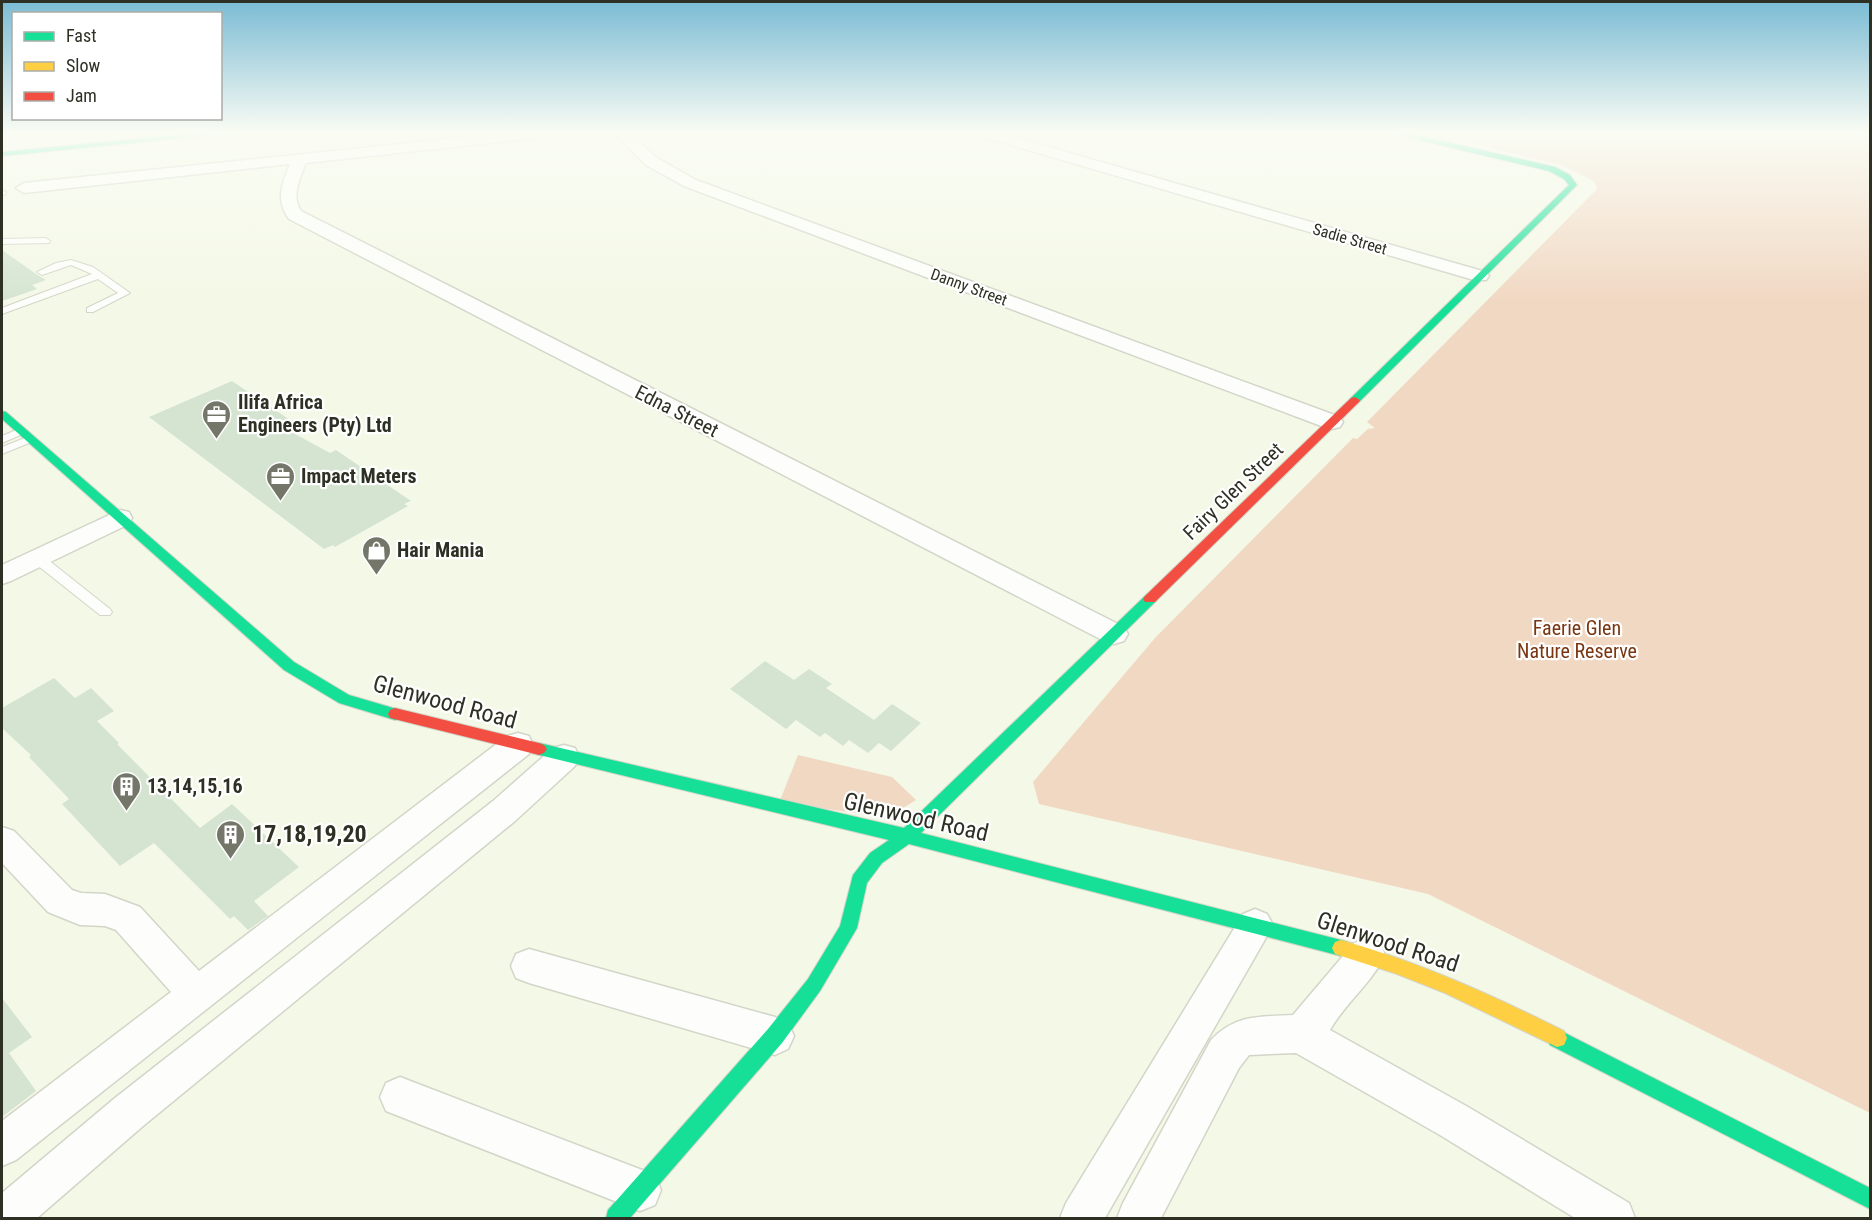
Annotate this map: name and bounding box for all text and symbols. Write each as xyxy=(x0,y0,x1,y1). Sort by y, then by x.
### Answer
legend xyxy=(12,12,222,120)
text: Fast xyxy=(66,25,97,46)
text: Slow xyxy=(66,55,101,76)
text: Jam xyxy=(66,85,97,106)
street label: Sadie Street xyxy=(1311,219,1390,259)
street label: Danny Street xyxy=(928,264,1010,310)
street label: Edna Street xyxy=(631,380,723,442)
place label: Ilifa Africa Engineers (Pty) Ltd xyxy=(238,390,392,437)
office icon: Ilifa Africa Engineers (Pty) Ltd xyxy=(201,398,233,440)
street label: Fairy Glen Street xyxy=(1178,437,1288,545)
office icon: Impact Meters xyxy=(264,460,296,502)
place label: Impact Meters xyxy=(301,464,417,488)
shop icon: Hair Mania xyxy=(360,534,392,576)
place label: Hair Mania xyxy=(397,538,484,562)
park label: Faerie Glen Nature Reserve xyxy=(1517,616,1637,663)
street label: Glenwood Road xyxy=(370,669,520,735)
building icon: 13,14,15,16 xyxy=(110,770,142,812)
place label: 13,14,15,16 xyxy=(147,774,243,798)
street label: Glenwood Road xyxy=(841,787,991,847)
building icon: 17,18,19,20 xyxy=(215,818,247,860)
place label: 17,18,19,20 xyxy=(252,820,367,848)
street label: Glenwood Road xyxy=(1313,906,1463,978)

